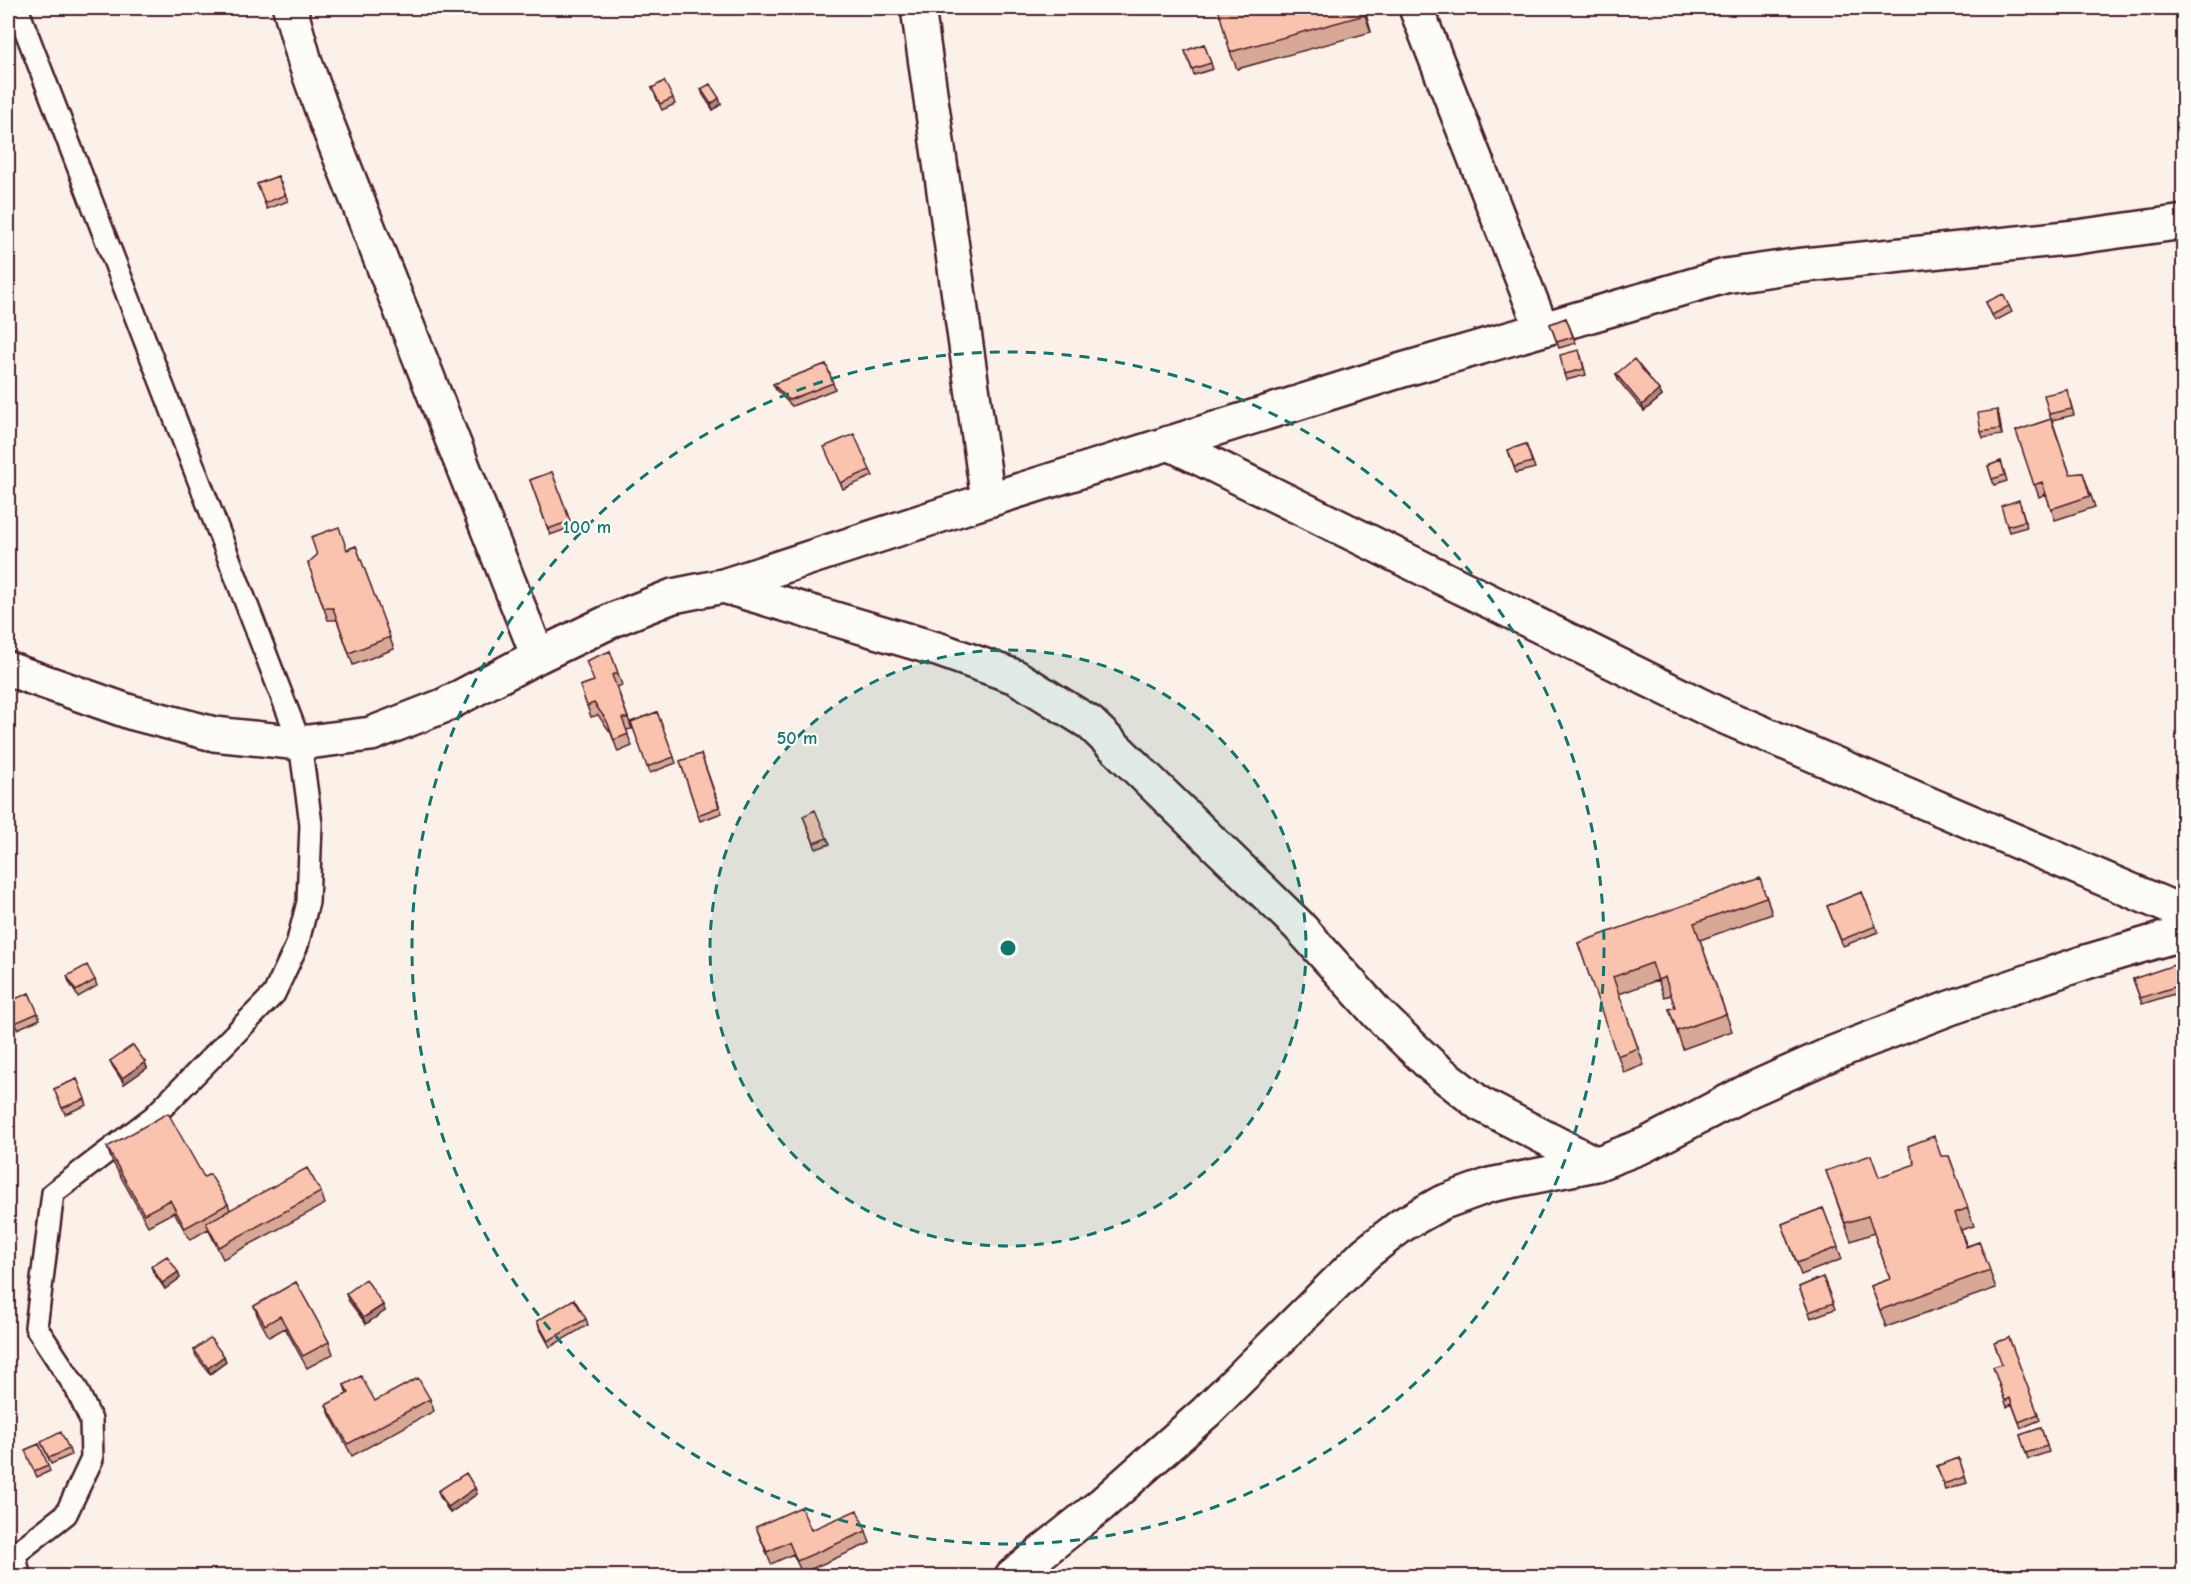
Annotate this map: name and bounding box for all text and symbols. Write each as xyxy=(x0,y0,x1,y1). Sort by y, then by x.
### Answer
text: 100 m xyxy=(563,517,611,538)
text: 50 m xyxy=(777,728,817,749)
centre of rings xyxy=(998,938,1018,958)

